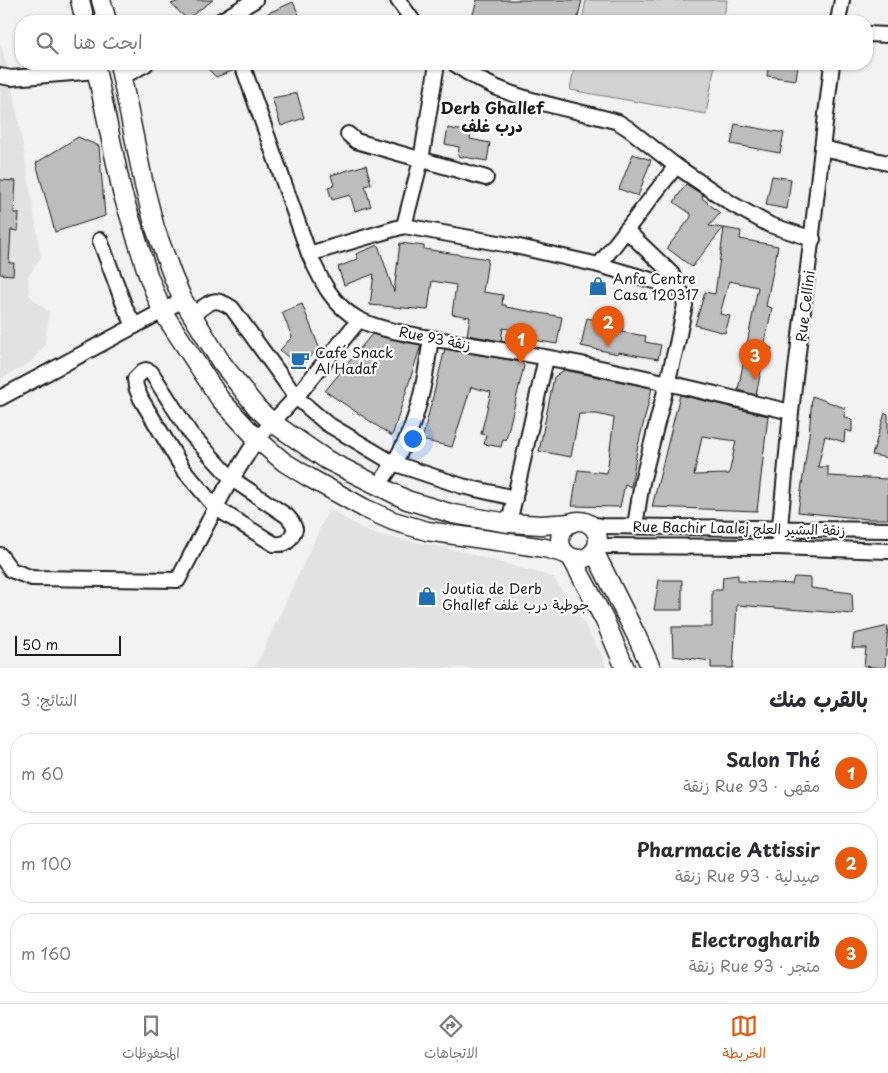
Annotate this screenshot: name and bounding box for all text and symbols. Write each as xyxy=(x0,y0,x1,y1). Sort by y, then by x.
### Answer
search box xyxy=(15,15,873,70)
text: ابحث هنا xyxy=(73,27,143,55)
icon: search xyxy=(33,29,61,57)
district label: Derb Ghallef درب غلف xyxy=(440,95,545,137)
place label: Anfa Centre Casa 120317 xyxy=(613,268,699,305)
street label: Rue Cellini xyxy=(790,269,820,343)
shop icon: Anfa Centre Casa 120317 xyxy=(587,275,609,297)
pin: 2 xyxy=(592,306,624,347)
street label: Rue 93 زنقة xyxy=(397,321,473,355)
pin: 1 xyxy=(505,323,537,364)
pin: 3 xyxy=(739,339,771,380)
place label: Café Snack Al Hadaf xyxy=(315,342,394,379)
cafe icon: Café Snack Al Hadaf xyxy=(289,349,311,371)
your location xyxy=(400,426,426,452)
street label: Rue Bachir Laalej زنقة البشير العلج xyxy=(632,516,846,540)
place label: Joutia de Derb Ghallef جوطية درب غلف xyxy=(442,578,589,615)
shop icon: Joutia de Derb Ghallef جوطية درب غلف xyxy=(416,585,438,607)
scale bar xyxy=(15,633,121,656)
text: 50 m xyxy=(22,634,58,655)
text: بالقرب منك xyxy=(769,682,868,714)
text: النتائج: 3 xyxy=(20,687,77,711)
text: Salon Thé xyxy=(726,745,820,773)
text: 60 m xyxy=(21,761,64,785)
text: 1 xyxy=(847,761,855,785)
text: مقهى · Rue 93 زنقة xyxy=(683,773,820,797)
text: Pharmacie Attissir xyxy=(637,835,820,863)
text: 100 m xyxy=(21,851,71,875)
text: 2 xyxy=(845,851,857,875)
text: صيدلية · Rue 93 زنقة xyxy=(675,863,820,887)
text: Electrogharib xyxy=(691,925,820,953)
text: 160 m xyxy=(21,941,71,965)
text: 3 xyxy=(846,941,856,965)
text: متجر · Rue 93 زنقة xyxy=(689,953,820,977)
tab: المحفوظات xyxy=(122,1012,180,1066)
tab: الاتجاهات xyxy=(424,1012,478,1066)
tab: الخريطة xyxy=(722,1012,766,1066)

